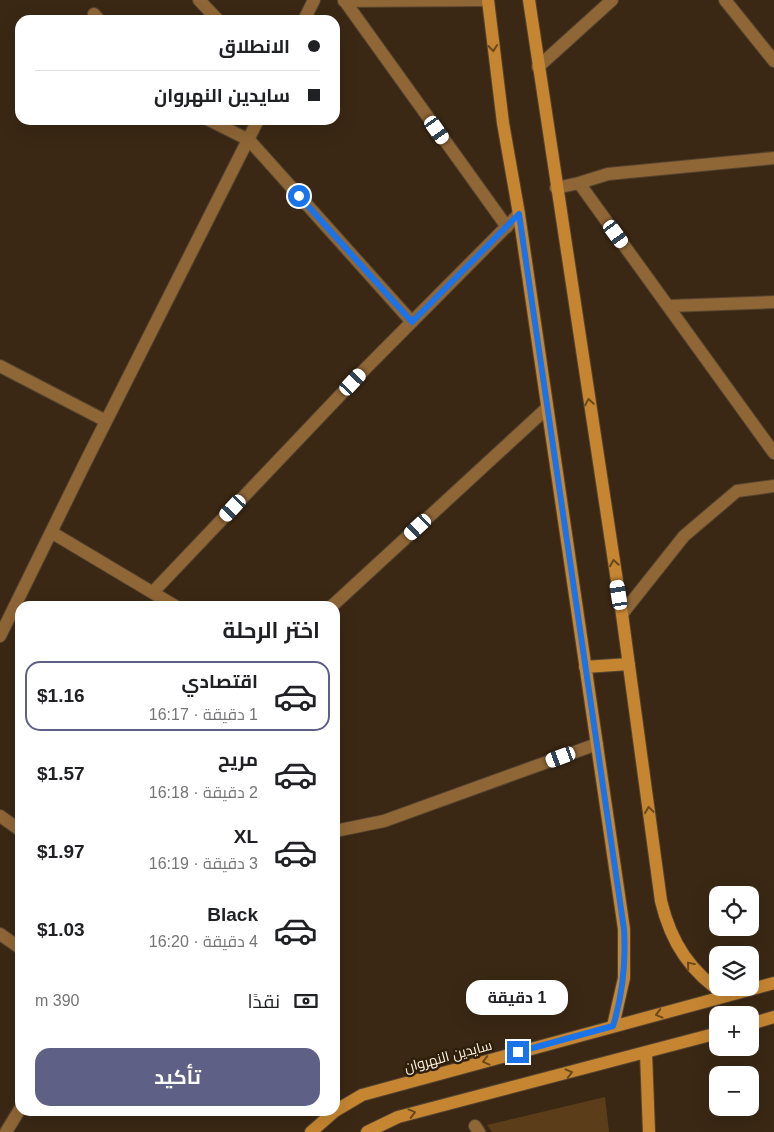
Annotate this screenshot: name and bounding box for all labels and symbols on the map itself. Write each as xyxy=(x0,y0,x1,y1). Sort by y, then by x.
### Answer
one-way arrow xyxy=(487,45,498,53)
car xyxy=(422,113,451,147)
route start xyxy=(288,185,310,207)
car xyxy=(601,217,630,251)
car xyxy=(337,366,368,398)
one-way arrow xyxy=(585,398,595,406)
car xyxy=(217,492,248,524)
car xyxy=(401,511,434,543)
one-way arrow xyxy=(610,558,620,567)
car xyxy=(609,579,628,611)
car xyxy=(544,745,577,769)
one-way arrow xyxy=(644,806,655,814)
one-way arrow xyxy=(687,961,696,970)
callout: 1 دقيقة xyxy=(467,980,569,1014)
one-way arrow xyxy=(655,1008,664,1019)
street label: سايدين النهروان xyxy=(402,1037,494,1075)
route end xyxy=(507,1041,529,1063)
one-way arrow xyxy=(482,1056,490,1066)
one-way arrow xyxy=(565,1068,574,1079)
one-way arrow xyxy=(407,1109,415,1119)

